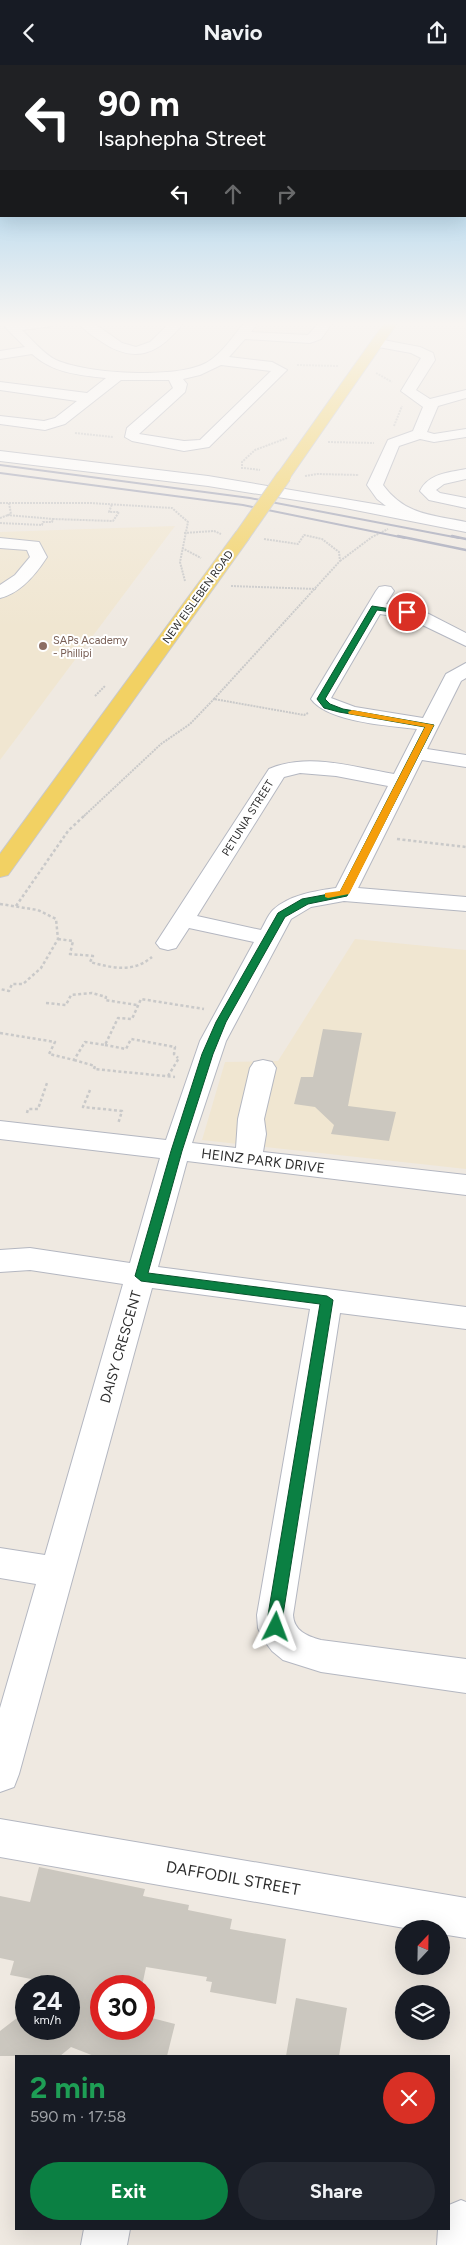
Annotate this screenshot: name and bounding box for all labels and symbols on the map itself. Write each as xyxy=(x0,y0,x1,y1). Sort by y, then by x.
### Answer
street label: NEW EISLEBEN ROAD xyxy=(160,548,236,646)
pin xyxy=(386,591,428,633)
place label: SAPs Academy - Phillipi xyxy=(53,634,128,660)
marker: SAPs Academy - Phillipi xyxy=(37,640,49,652)
street label: PETUNIA STREET xyxy=(219,778,277,858)
street label: HEINZ PARK DRIVE xyxy=(200,1145,326,1177)
street label: DAISY CRESCENT xyxy=(97,1289,145,1405)
position arrow xyxy=(249,1600,301,1652)
street label: DAFFODIL STREET xyxy=(165,1857,302,1899)
north arrow xyxy=(395,1920,450,1975)
speed limit sign: 30 xyxy=(90,1975,155,2040)

